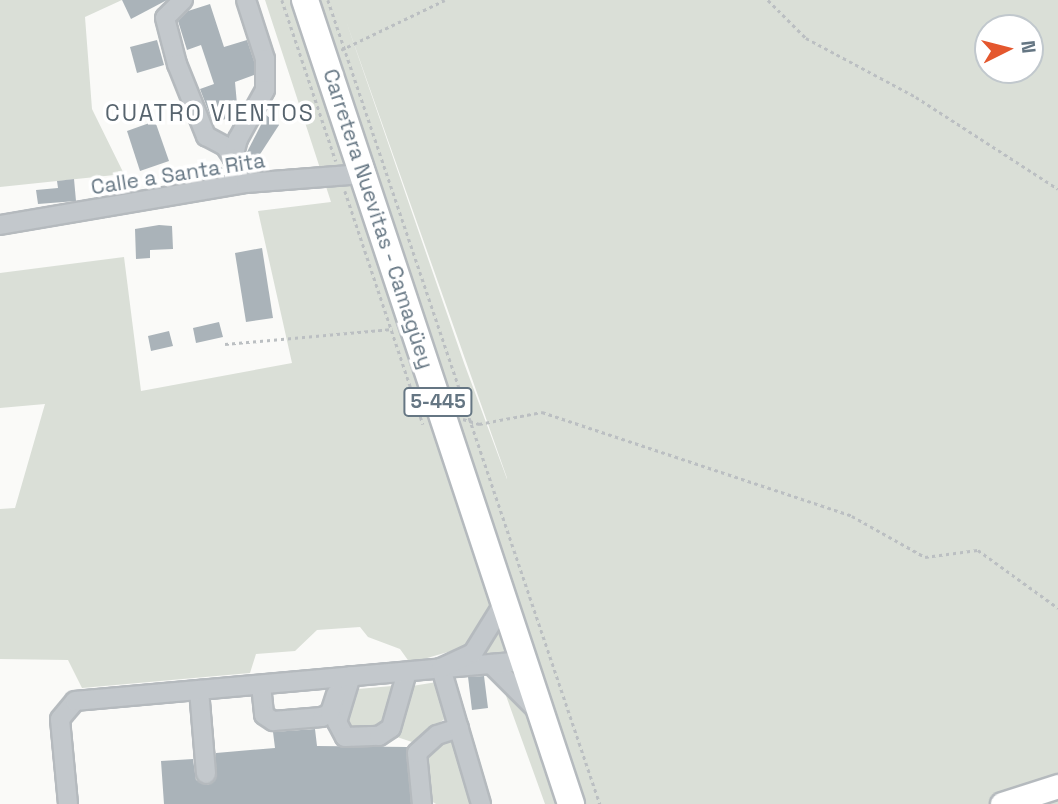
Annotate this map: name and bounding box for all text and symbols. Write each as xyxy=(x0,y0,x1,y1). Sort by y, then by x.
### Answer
north arrow xyxy=(974,14,1044,84)
text: N xyxy=(1015,39,1041,55)
street label: Carretera Nuevitas - Camagüey xyxy=(317,65,439,373)
district label: CUATRO VIENTOS xyxy=(107,99,313,127)
street label: Calle a Santa Rita xyxy=(89,148,267,200)
road number: 5-445 xyxy=(403,386,473,418)

